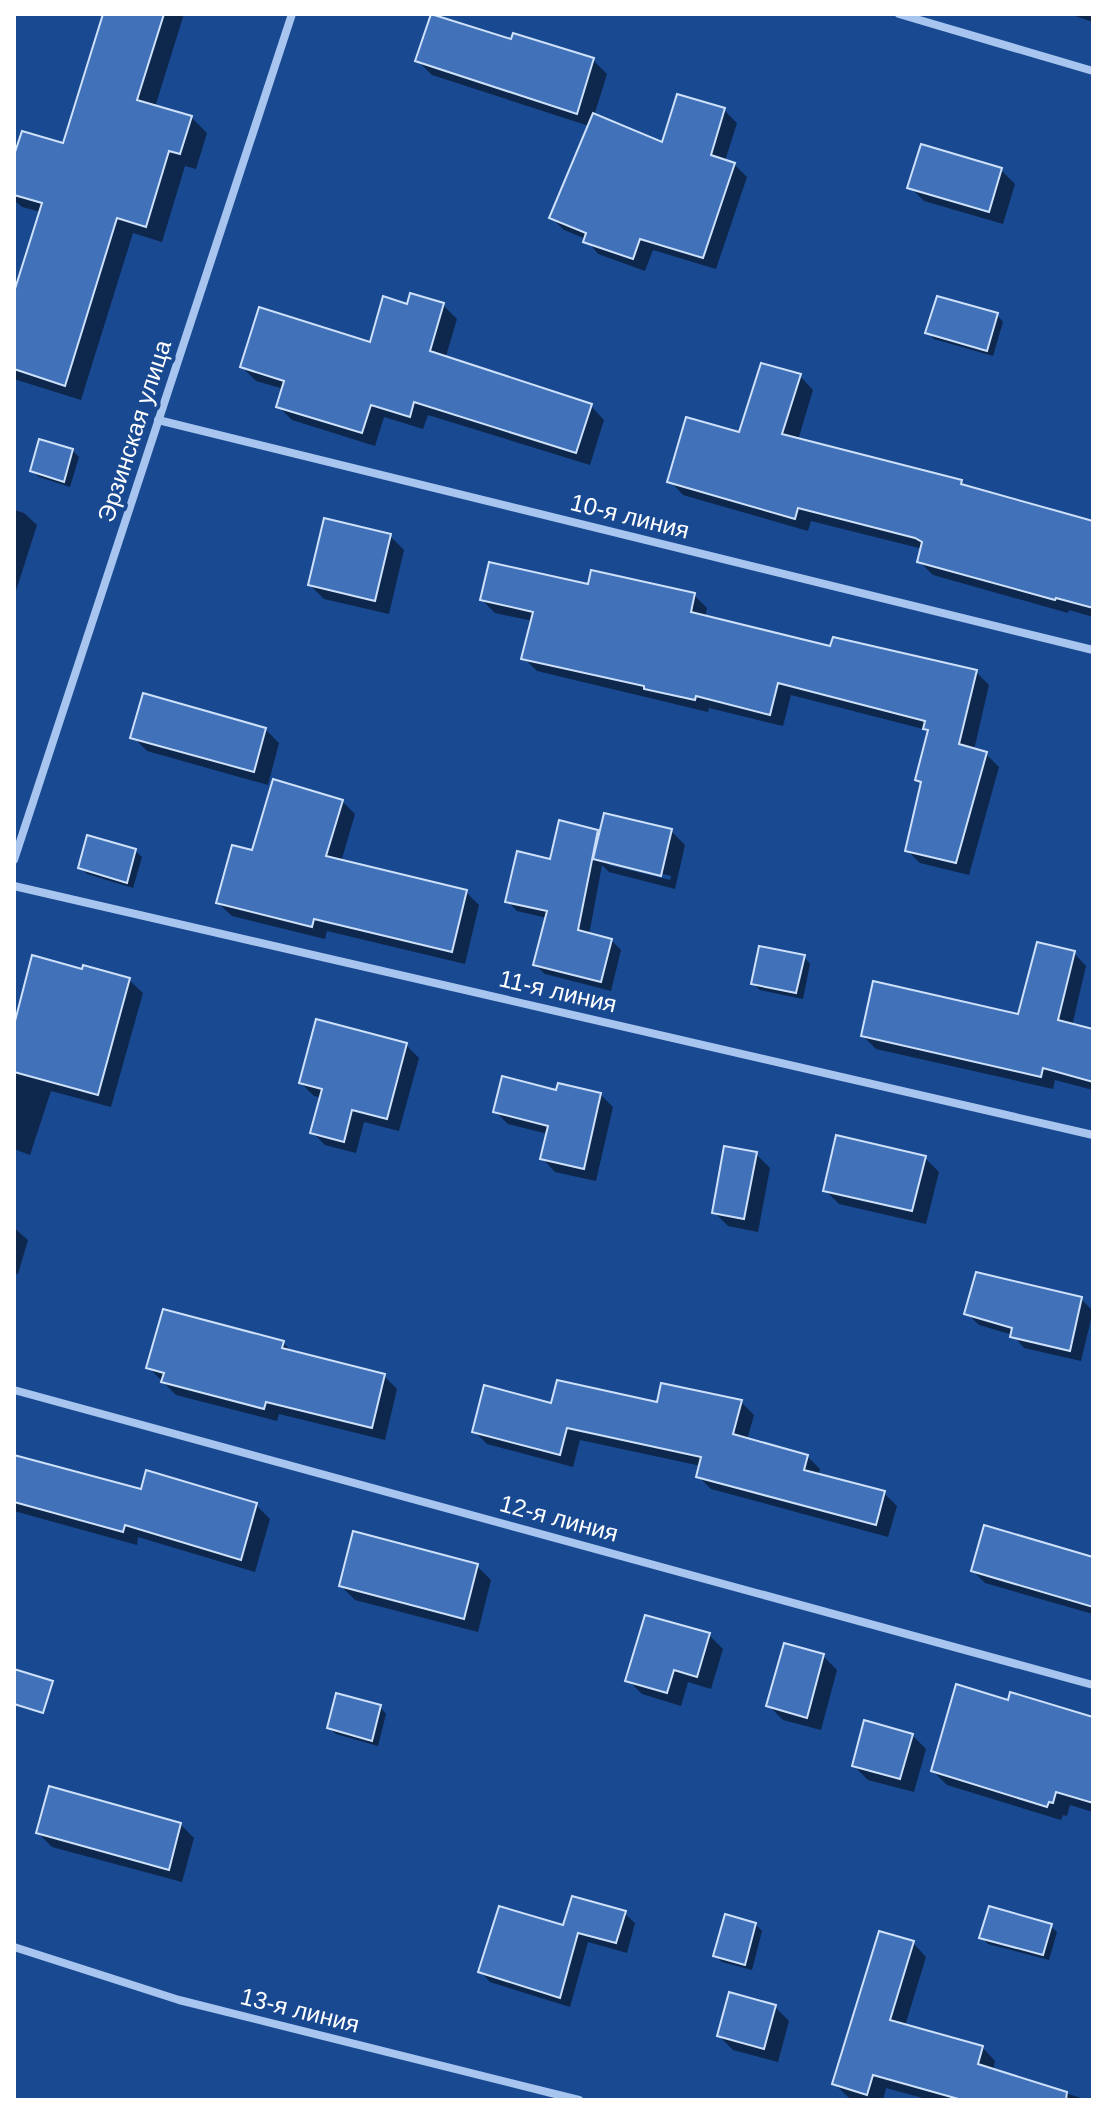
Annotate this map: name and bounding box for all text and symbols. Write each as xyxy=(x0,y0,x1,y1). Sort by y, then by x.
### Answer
street label: Эрзинская улица xyxy=(92,336,176,526)
street label: 10-я линия xyxy=(568,488,692,544)
street label: 11-я линия xyxy=(497,964,619,1018)
street label: 12-я линия xyxy=(497,1489,621,1547)
street label: 13-я линия xyxy=(238,1982,362,2038)

